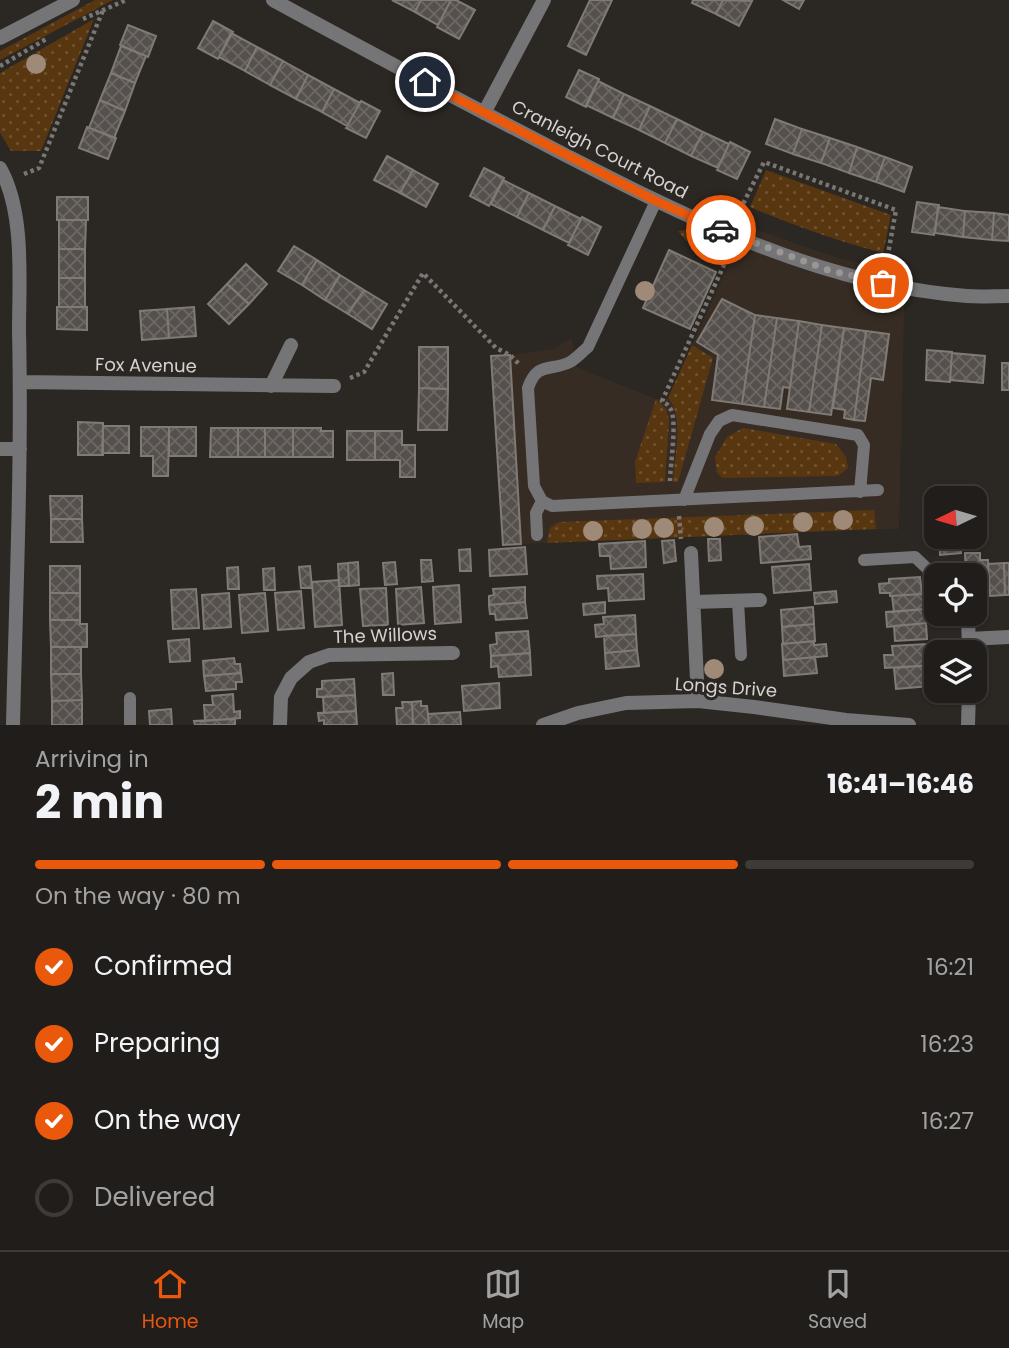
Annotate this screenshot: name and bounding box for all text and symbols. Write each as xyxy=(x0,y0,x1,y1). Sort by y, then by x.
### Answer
pin xyxy=(395,52,455,112)
icon: home xyxy=(406,63,444,101)
street label: Cranleigh Court Road xyxy=(508,94,692,204)
courier xyxy=(686,195,756,265)
icon: car xyxy=(702,211,740,249)
pin xyxy=(853,253,913,313)
icon: bag xyxy=(864,264,902,302)
street label: Fox Avenue xyxy=(95,352,197,378)
north arrow xyxy=(924,486,987,550)
map controls xyxy=(924,486,987,703)
button: locate xyxy=(924,563,987,626)
street label: The Willows xyxy=(333,621,437,649)
button: layers xyxy=(924,640,987,703)
street label: Longs Drive xyxy=(674,671,778,703)
text: Arriving in xyxy=(35,743,149,775)
text: 16:41–16:46 xyxy=(827,766,974,802)
text: 2 min xyxy=(35,770,164,834)
text: On the way · 80 m xyxy=(35,880,241,912)
icon: check xyxy=(35,948,73,986)
text: Confirmed xyxy=(94,948,232,984)
text: 16:21 xyxy=(927,951,974,983)
icon: check xyxy=(35,1025,73,1063)
text: Preparing xyxy=(94,1025,220,1061)
text: 16:23 xyxy=(920,1028,974,1060)
icon: check xyxy=(35,1102,73,1140)
text: On the way xyxy=(94,1102,241,1138)
text: 16:27 xyxy=(921,1105,974,1137)
text: Delivered xyxy=(94,1179,215,1215)
tab: Home xyxy=(142,1265,199,1336)
tab: Map xyxy=(482,1265,524,1336)
tab: Saved xyxy=(808,1265,867,1336)

